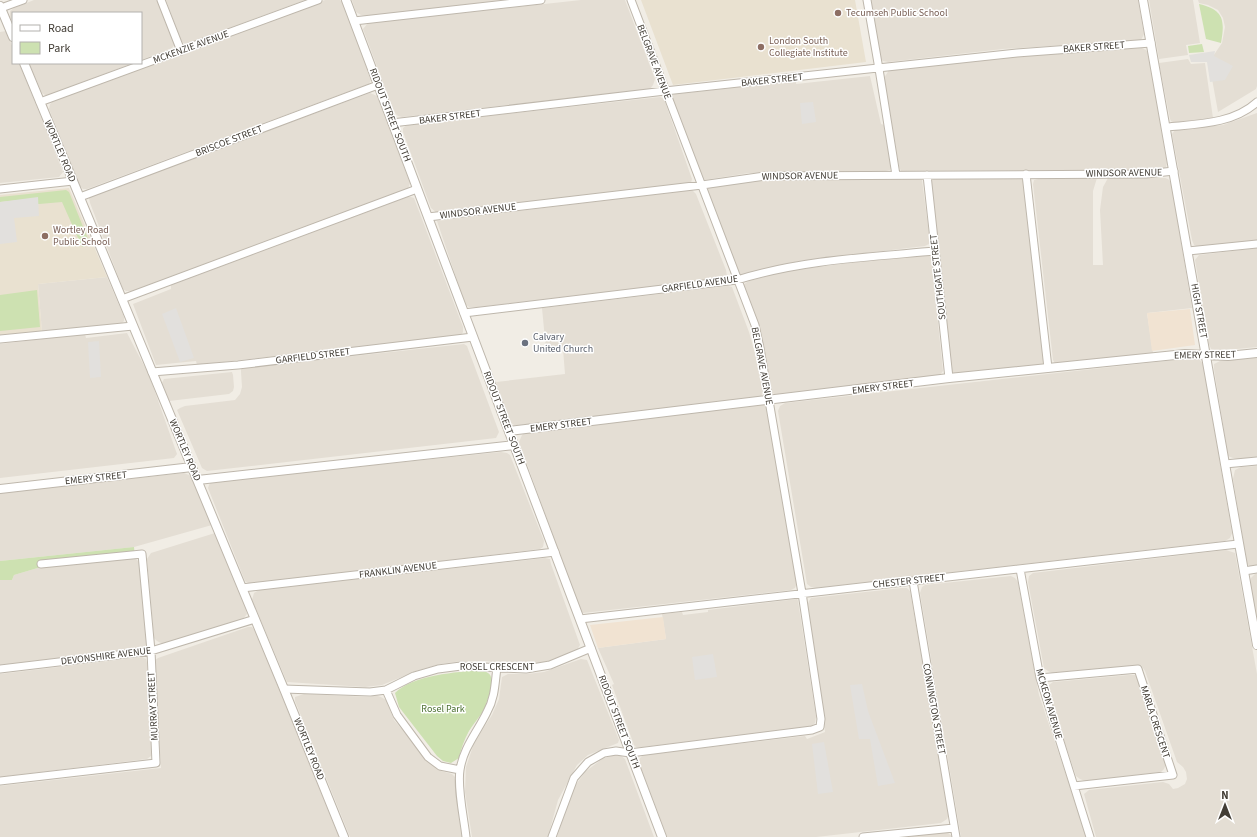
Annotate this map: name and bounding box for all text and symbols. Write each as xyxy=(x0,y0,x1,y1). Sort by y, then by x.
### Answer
place label: Tecumseh Public School xyxy=(846,6,948,20)
marker: Tecumseh Public School xyxy=(833,8,843,18)
legend xyxy=(12,12,142,64)
text: Road xyxy=(48,20,74,37)
street label: BELGRAVE AVENUE xyxy=(633,23,675,101)
street label: MCKENZIE AVENUE xyxy=(151,27,231,67)
place label: London South Collegiate Institute xyxy=(769,34,848,60)
street label: BAKER STREET xyxy=(1063,38,1126,56)
text: Park xyxy=(48,40,70,57)
marker: London South Collegiate Institute xyxy=(756,42,766,52)
street label: RIDOUT STREET SOUTH xyxy=(366,66,414,164)
street label: BAKER STREET xyxy=(740,70,804,90)
street label: BAKER STREET xyxy=(418,106,482,128)
street label: WORTLEY ROAD xyxy=(41,118,79,184)
street label: BRISCOE STREET xyxy=(193,122,265,160)
street label: WINDSOR AVENUE xyxy=(1086,165,1162,181)
street label: WINDSOR AVENUE xyxy=(762,168,838,184)
street label: WINDSOR AVENUE xyxy=(439,199,517,223)
place label: Wortley Road Public School xyxy=(53,223,110,249)
marker: Wortley Road Public School xyxy=(40,231,50,241)
street label: SOUTHGATE STREET xyxy=(926,233,949,321)
street label: GARFIELD AVENUE xyxy=(661,272,739,296)
street label: HIGH STREET xyxy=(1187,282,1211,340)
street label: BELGRAVE AVENUE xyxy=(748,326,776,406)
place label: Calvary United Church xyxy=(533,330,593,356)
marker: Calvary United Church xyxy=(520,338,530,348)
street label: GARFIELD STREET xyxy=(275,344,352,368)
street label: EMERY STREET xyxy=(1174,347,1237,363)
street label: RIDOUT STREET SOUTH xyxy=(480,369,528,467)
street label: EMERY STREET xyxy=(851,376,915,398)
street label: EMERY STREET xyxy=(529,414,593,436)
street label: WORTLEY ROAD xyxy=(166,417,204,483)
street label: EMERY STREET xyxy=(64,468,128,488)
street label: FRANKLIN AVENUE xyxy=(358,558,438,582)
street label: CHESTER STREET xyxy=(872,570,947,592)
street label: DEVONSHIRE AVENUE xyxy=(60,644,152,668)
street label: ROSEL CRESCENT xyxy=(460,660,535,674)
street label: CONNINGTON STREET xyxy=(919,662,949,756)
street label: MCKEON AVENUE xyxy=(1032,667,1066,741)
street label: MURRAY STREET xyxy=(144,670,162,741)
street label: RIDOUT STREET SOUTH xyxy=(595,673,643,771)
street label: MARLA CRESCENT xyxy=(1137,684,1174,761)
park label: Rosel Park xyxy=(421,702,465,716)
street label: WORTLEY ROAD xyxy=(290,716,328,782)
north arrow xyxy=(1205,785,1245,825)
text: N xyxy=(1221,788,1229,803)

